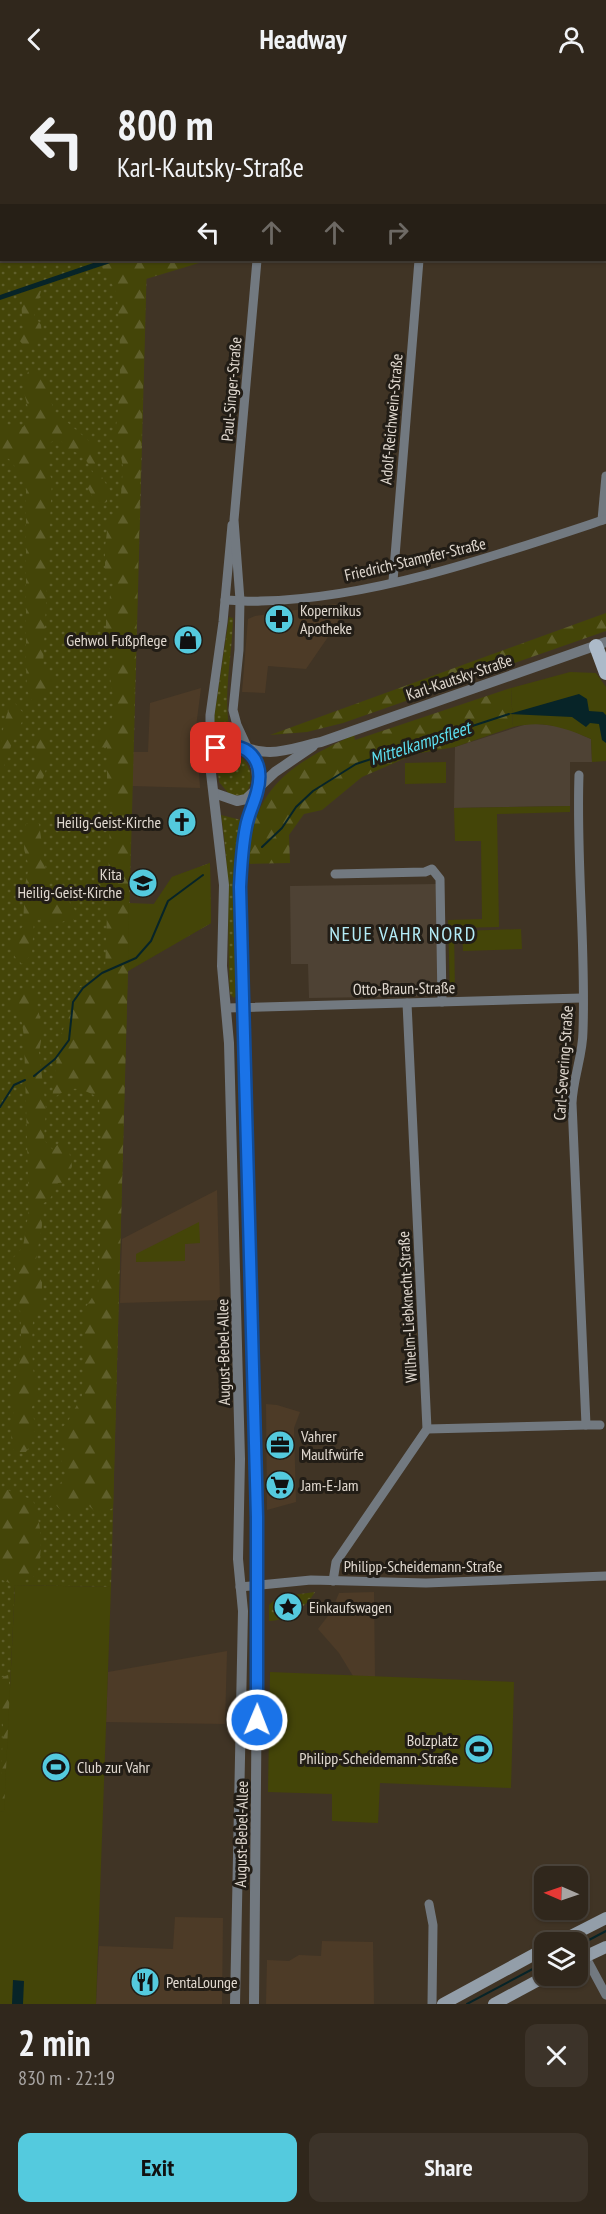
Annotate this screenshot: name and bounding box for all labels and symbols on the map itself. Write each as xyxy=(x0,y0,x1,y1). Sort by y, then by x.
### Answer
street label: Paul-Singer-Straße xyxy=(216,336,246,442)
street label: Adolf-Reichwein-Straße xyxy=(375,353,407,485)
street label: Friedrich-Stampfer-Straße xyxy=(342,533,488,585)
place label: Kopernikus Apotheke xyxy=(300,600,361,638)
pharmacy icon: Kopernikus Apotheke xyxy=(263,603,295,635)
shop icon: Gehwol Fußpflege xyxy=(172,624,204,656)
place label: Gehwol Fußpflege xyxy=(66,630,167,650)
street label: Karl-Kautsky-Straße xyxy=(403,650,515,704)
water label: Mittelkampsfleet xyxy=(367,715,475,770)
pin xyxy=(190,722,241,773)
church icon: Heilig-Geist-Kirche xyxy=(166,806,198,838)
place label: Heilig-Geist-Kirche xyxy=(56,812,161,832)
place label: Kita Heilig-Geist-Kirche xyxy=(17,864,122,902)
school or university icon: Kita Heilig-Geist-Kirche xyxy=(127,867,159,899)
district label: NEUE VAHR NORD xyxy=(329,921,477,947)
street label: Otto-Braun-Straße xyxy=(353,977,455,999)
street label: Carl-Severing-Straße xyxy=(549,1005,577,1121)
street label: Wilhelm-Liebknecht-Straße xyxy=(393,1231,421,1383)
street label: August-Bebel-Allee xyxy=(212,1299,234,1405)
place label: Vahrer Maulfwürfe xyxy=(300,1426,364,1464)
office icon: Vahrer Maulfwürfe xyxy=(264,1429,296,1461)
supermarket icon: Jam-E-Jam xyxy=(264,1469,296,1501)
place label: Jam-E-Jam xyxy=(300,1475,359,1495)
street label: Philipp-Scheidemann-Straße xyxy=(344,1556,502,1576)
place icon: Einkaufswagen xyxy=(272,1591,304,1623)
place label: Einkaufswagen xyxy=(309,1597,392,1617)
position arrow xyxy=(225,1688,289,1752)
place label: Bolzplatz Philipp-Scheidemann-Straße xyxy=(299,1730,458,1768)
sports icon: Bolzplatz Philipp-Scheidemann-Straße xyxy=(463,1733,495,1765)
sports icon: Club zur Vahr xyxy=(40,1751,72,1783)
place label: Club zur Vahr xyxy=(77,1757,151,1777)
street label: August-Bebel-Allee xyxy=(230,1781,252,1887)
north arrow xyxy=(534,1866,588,1920)
restaurant icon: PentaLounge xyxy=(129,1966,161,1998)
place label: PentaLounge xyxy=(166,1972,238,1992)

